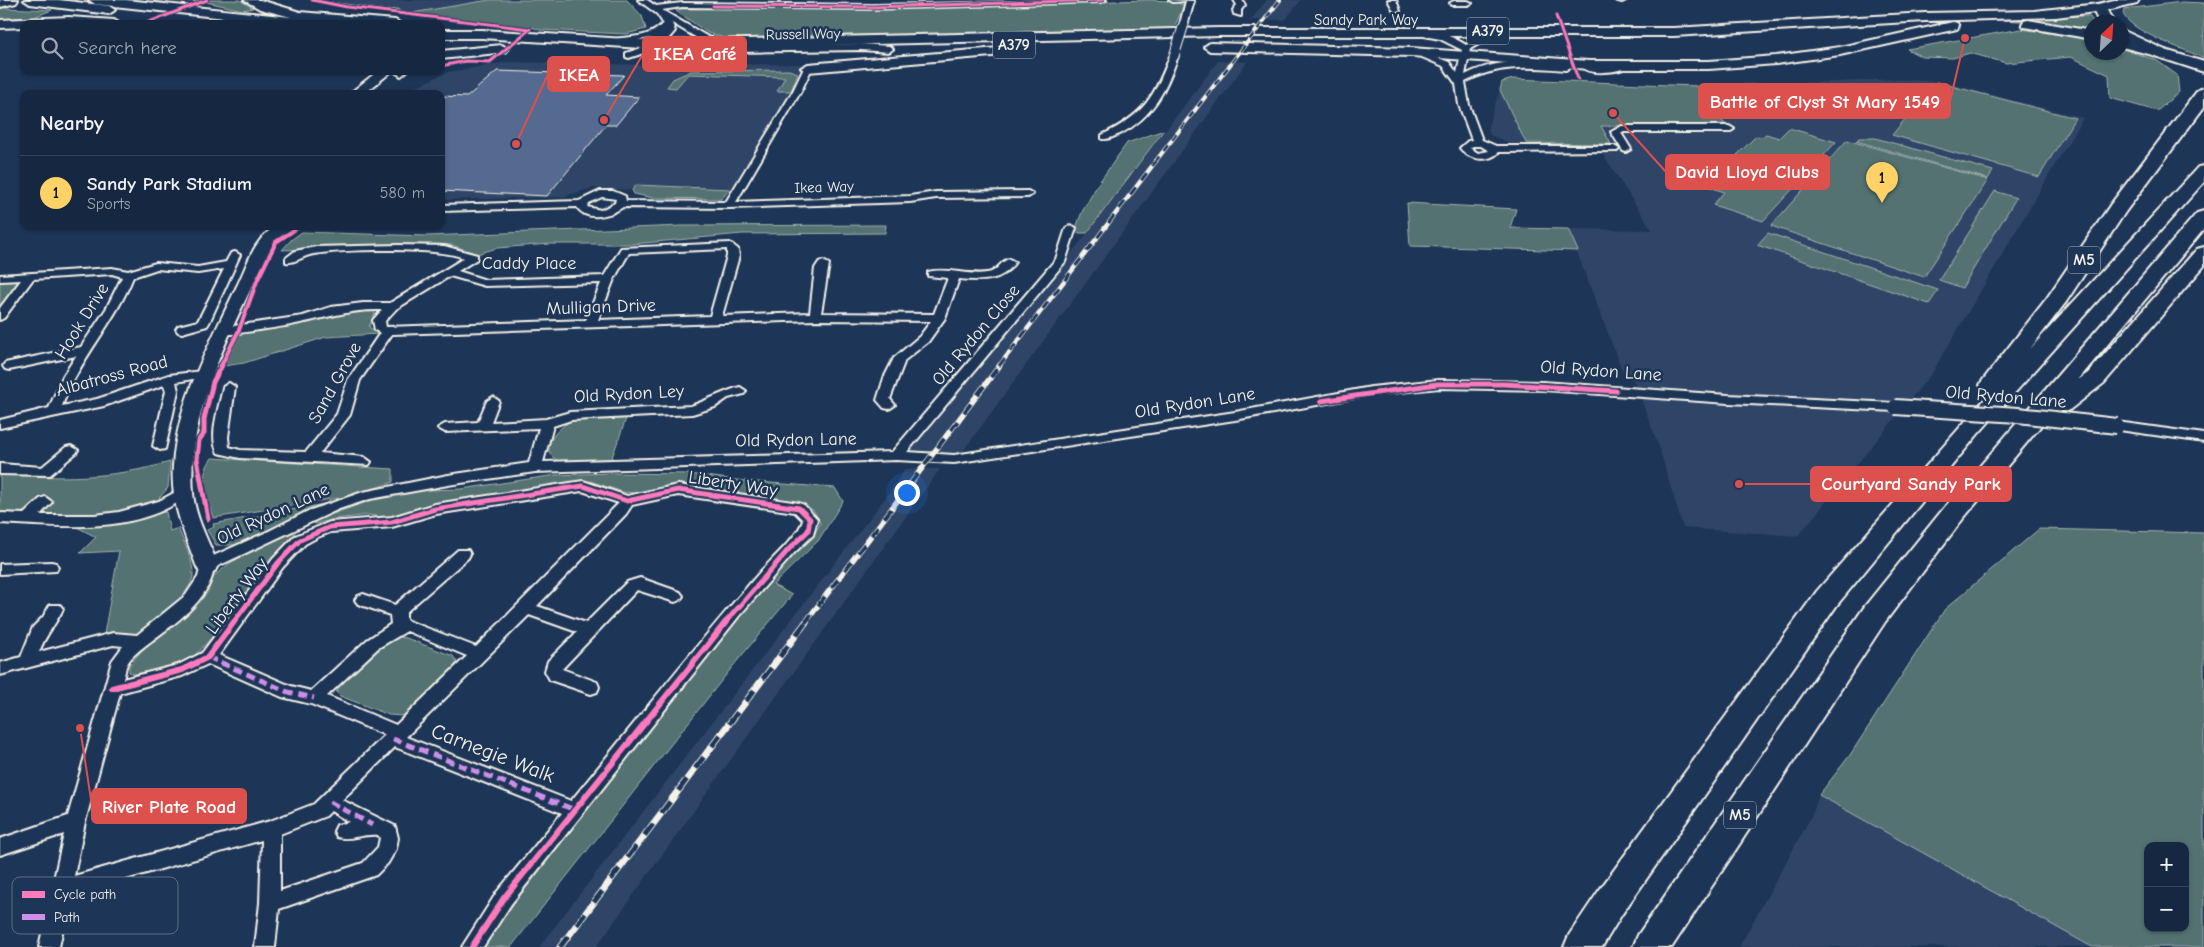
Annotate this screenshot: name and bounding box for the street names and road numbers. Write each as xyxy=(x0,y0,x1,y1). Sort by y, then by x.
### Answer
street label: Sandy Park Way xyxy=(1314,11,1418,29)
road number: A379 xyxy=(1467,18,1509,44)
street label: Russell Way xyxy=(766,24,841,44)
road number: A379 xyxy=(993,32,1035,58)
street label: Ikea Way xyxy=(794,177,854,197)
road number: M5 xyxy=(2068,246,2100,274)
street label: Caddy Place xyxy=(482,253,576,274)
street label: Hook Drive xyxy=(50,279,114,363)
street label: Old Rydon Close xyxy=(928,280,1024,390)
street label: Mulligan Drive xyxy=(546,295,656,319)
street label: Sand Grove xyxy=(304,339,366,427)
street label: Albatross Road xyxy=(54,351,170,401)
street label: Old Rydon Lane xyxy=(1540,356,1662,386)
street label: Old Rydon Ley xyxy=(573,381,686,407)
street label: Old Rydon Lane xyxy=(1945,381,2067,413)
street label: Old Rydon Lane xyxy=(1133,383,1257,423)
street label: Old Rydon Lane xyxy=(735,428,857,452)
street label: Liberty Way xyxy=(687,467,780,502)
street label: Old Rydon Lane xyxy=(213,479,333,549)
street label: Liberty Way xyxy=(202,553,273,638)
street label: Carnegie Walk xyxy=(428,719,558,787)
road number: M5 xyxy=(1724,802,1756,828)

